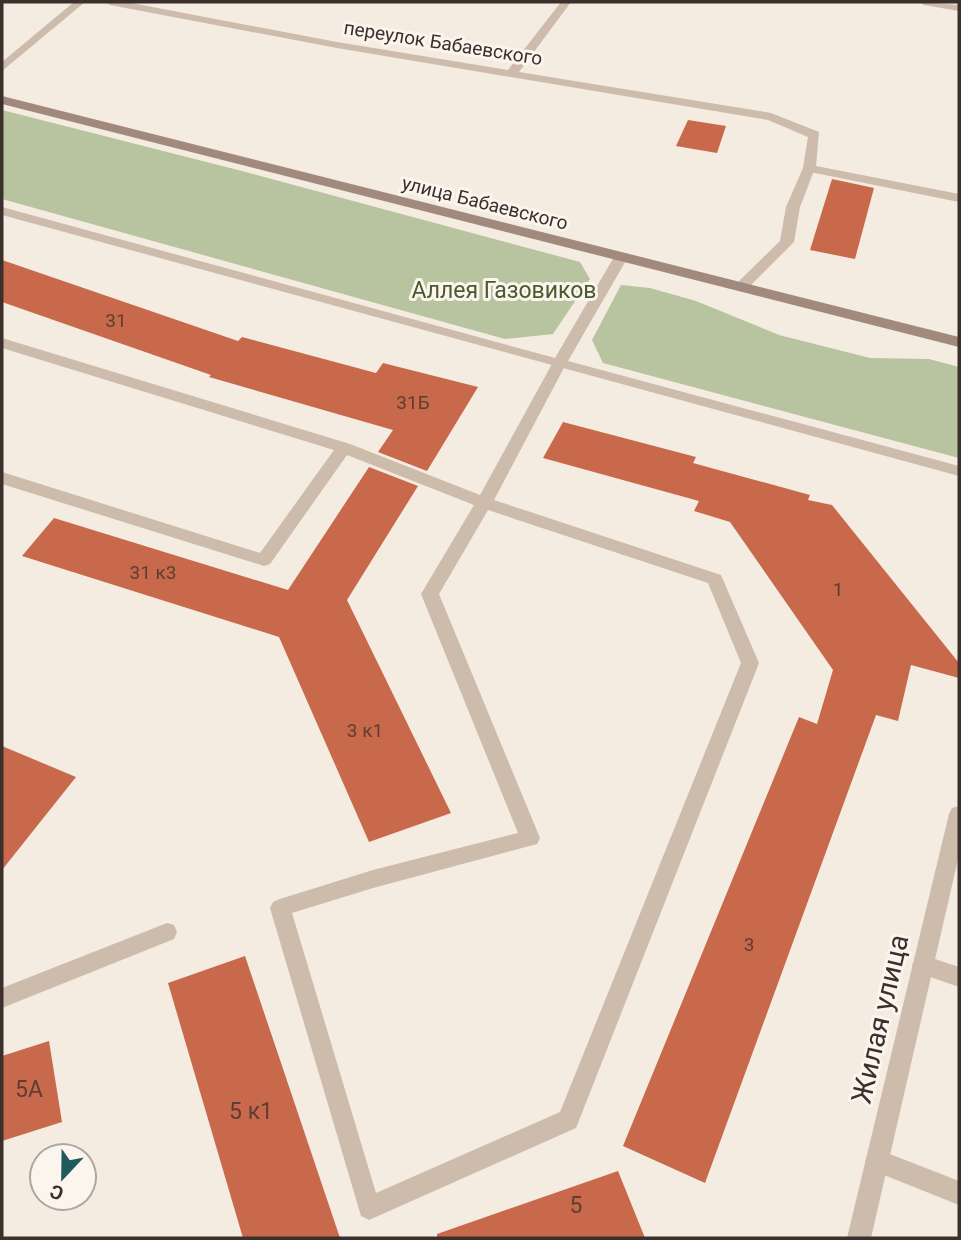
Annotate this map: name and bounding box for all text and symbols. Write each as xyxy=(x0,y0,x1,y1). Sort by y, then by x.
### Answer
street label: переулок Бабаевского xyxy=(342,16,544,70)
street label: улица Бабаевского xyxy=(400,171,570,235)
park label: Аллея Газовиков xyxy=(412,277,596,304)
house number: 31 xyxy=(105,309,127,332)
house number: 31Б xyxy=(396,391,430,414)
house number: 31 к3 xyxy=(129,561,177,584)
house number: 1 xyxy=(833,578,843,601)
house number: 3 к1 xyxy=(347,719,383,742)
street label: Жилая улица xyxy=(845,931,915,1107)
house number: 3 xyxy=(744,933,754,956)
house number: 5А xyxy=(15,1076,43,1103)
house number: 5 к1 xyxy=(229,1098,273,1125)
north arrow xyxy=(28,1142,98,1212)
text: С xyxy=(47,1179,67,1205)
house number: 5 xyxy=(570,1192,583,1219)

